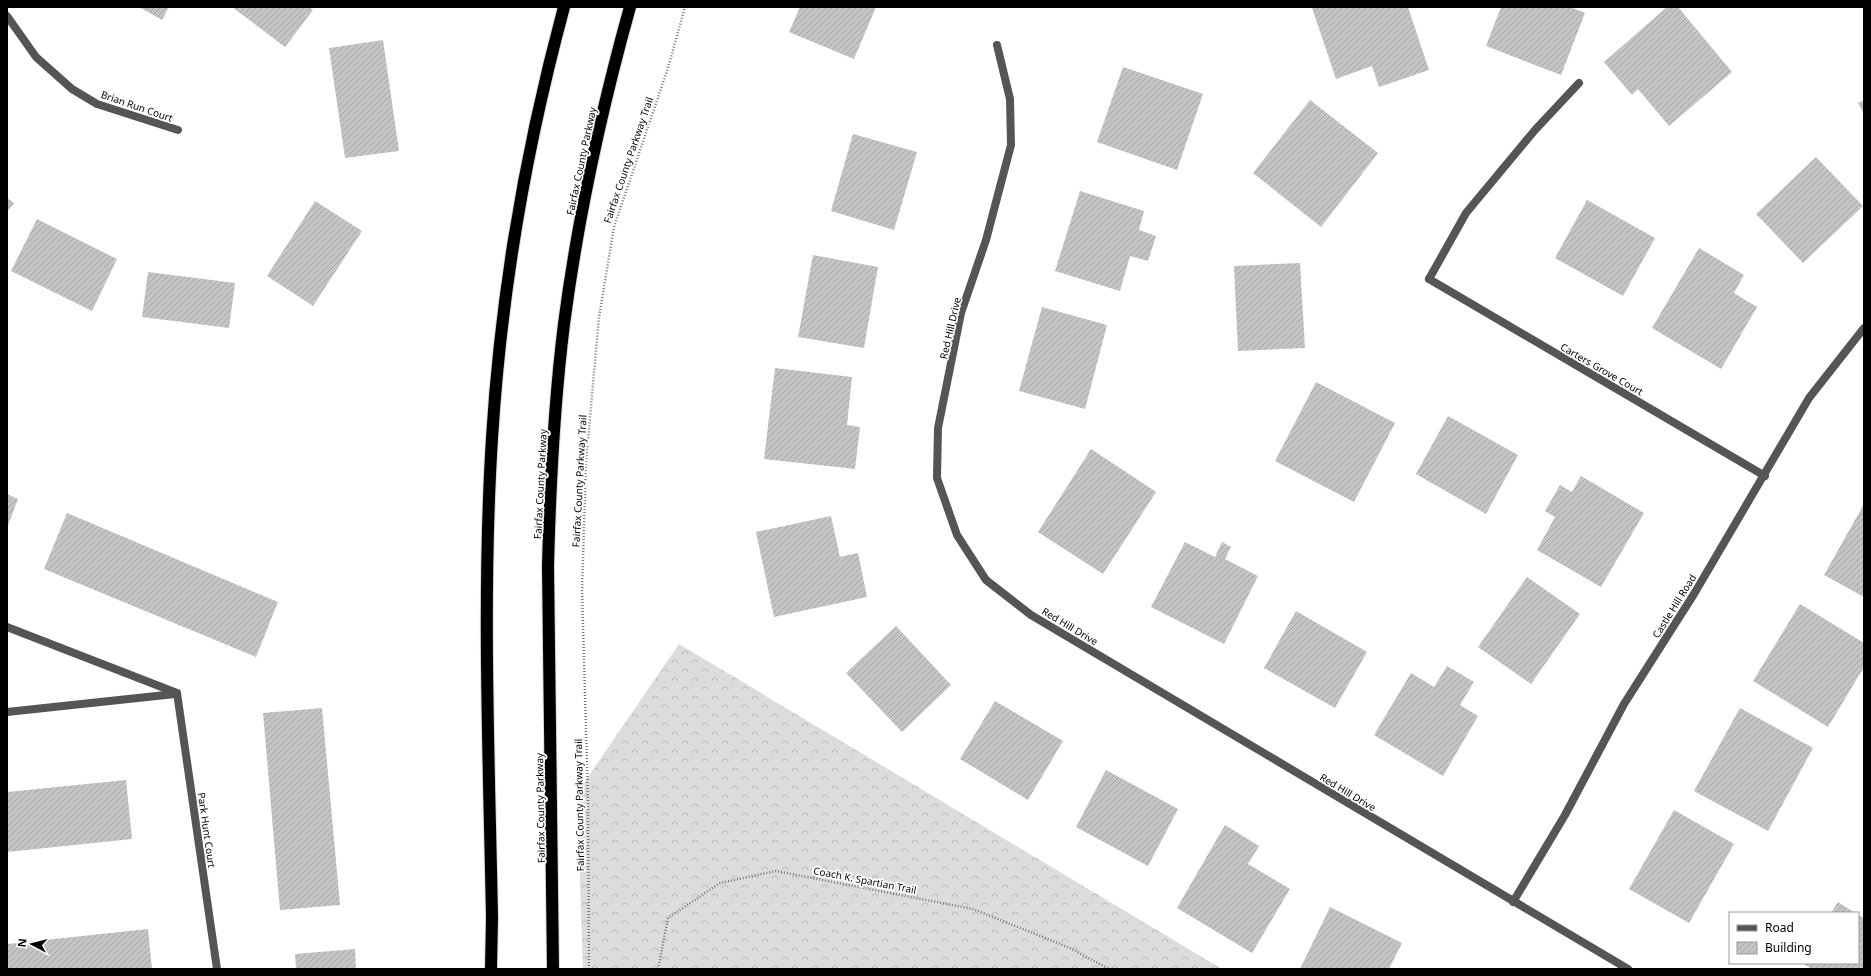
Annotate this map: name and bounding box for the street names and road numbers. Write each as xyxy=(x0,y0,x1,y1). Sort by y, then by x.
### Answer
street label: Brian Run Court xyxy=(99,87,175,125)
street label: Fairfax County Parkway Trail xyxy=(600,95,656,225)
street label: Fairfax County Parkway xyxy=(563,105,599,216)
street label: Red Hill Drive xyxy=(936,295,964,360)
street label: Carters Grove Court xyxy=(1558,340,1646,399)
street label: Fairfax County Parkway Trail xyxy=(569,414,589,548)
street label: Fairfax County Parkway xyxy=(530,428,550,539)
street label: Castle Hill Road xyxy=(1649,571,1699,641)
street label: Red Hill Drive xyxy=(1039,604,1101,648)
street label: Fairfax County Parkway Trail xyxy=(571,739,587,871)
street label: Fairfax County Parkway xyxy=(532,752,548,863)
street label: Red Hill Drive xyxy=(1317,770,1379,814)
street label: Park Hunt Court xyxy=(195,791,219,869)
street label: Coach K. Spartian Trail xyxy=(812,863,918,897)

